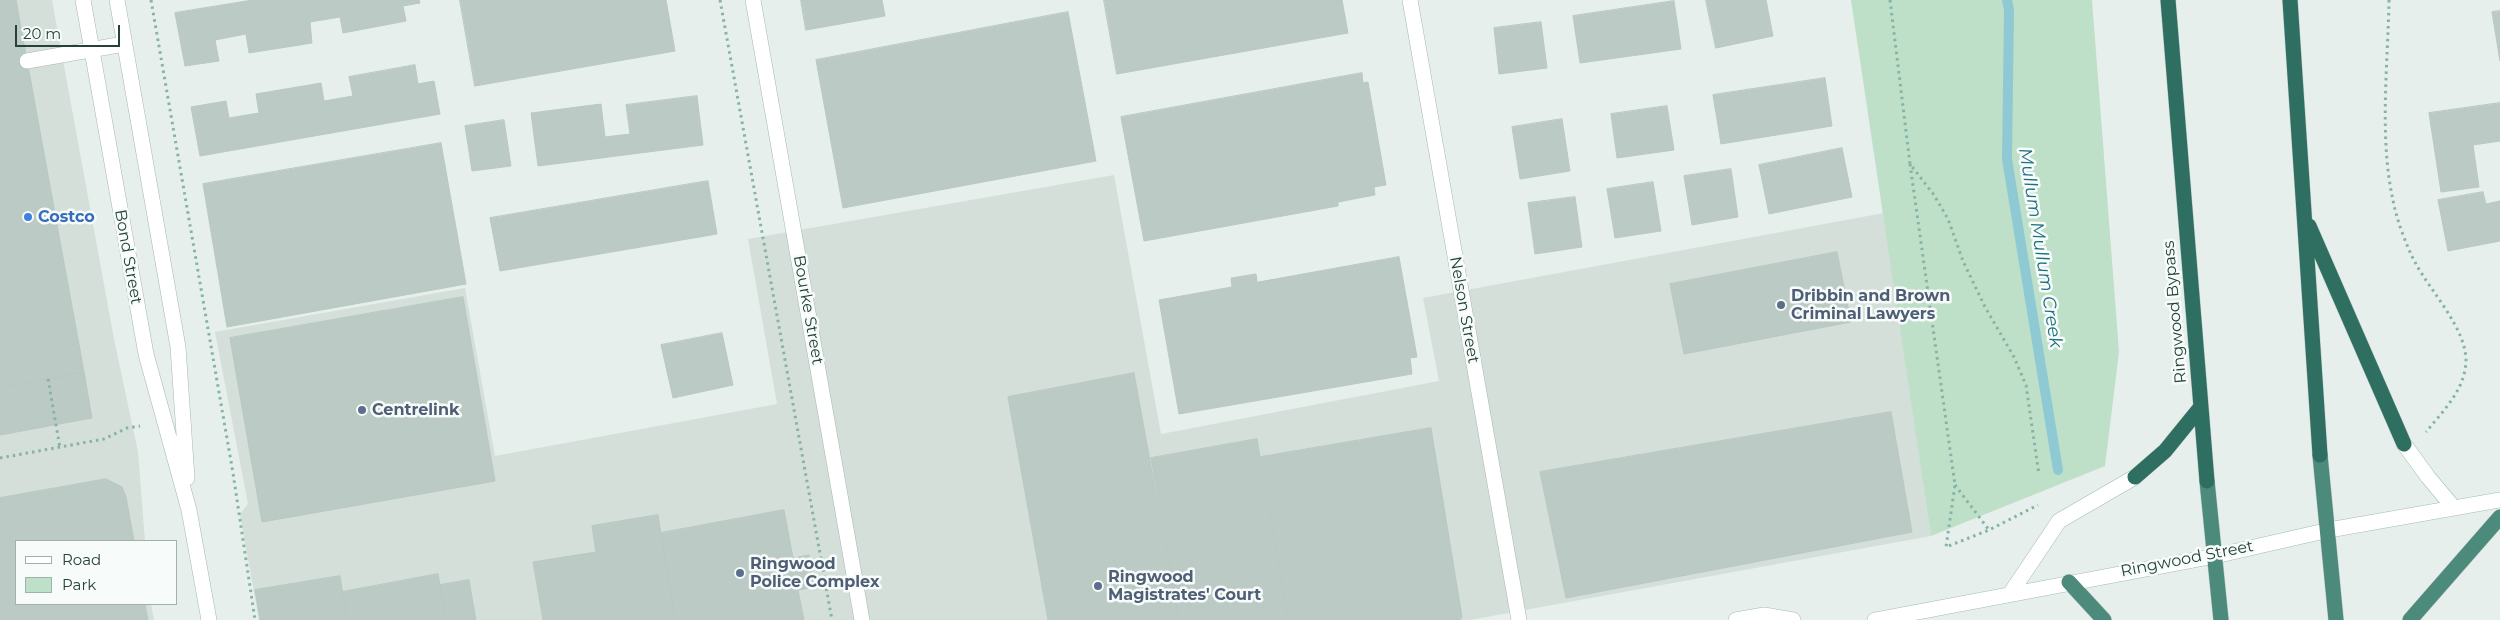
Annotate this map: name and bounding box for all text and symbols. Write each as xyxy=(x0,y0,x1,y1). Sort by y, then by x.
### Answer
scale bar xyxy=(18,15,122,47)
text: 20 m xyxy=(23,24,61,43)
water label: Mullum Mullum Creek xyxy=(2014,146,2066,350)
place label: Costco xyxy=(38,207,95,227)
street label: Bond Street xyxy=(110,208,146,306)
marker: Costco xyxy=(22,211,34,223)
street label: Ringwood Bypass xyxy=(2159,240,2191,384)
street label: Bourke Street xyxy=(789,254,827,366)
street label: Nelson Street xyxy=(1445,255,1483,365)
place label: Dribbin and Brown Criminal Lawyers xyxy=(1791,286,1950,324)
marker: Dribbin and Brown Criminal Lawyers xyxy=(1775,299,1787,311)
place label: Centrelink xyxy=(372,400,459,420)
marker: Centrelink xyxy=(356,404,368,416)
street label: Ringwood Street xyxy=(2119,537,2255,581)
legend xyxy=(15,540,178,605)
text: Road xyxy=(62,550,101,569)
place label: Ringwood Police Complex xyxy=(750,554,879,592)
marker: Ringwood Police Complex xyxy=(734,567,746,579)
place label: Ringwood Magistrates' Court xyxy=(1108,567,1261,605)
text: Park xyxy=(62,575,96,594)
marker: Ringwood Magistrates' Court xyxy=(1092,580,1104,592)

